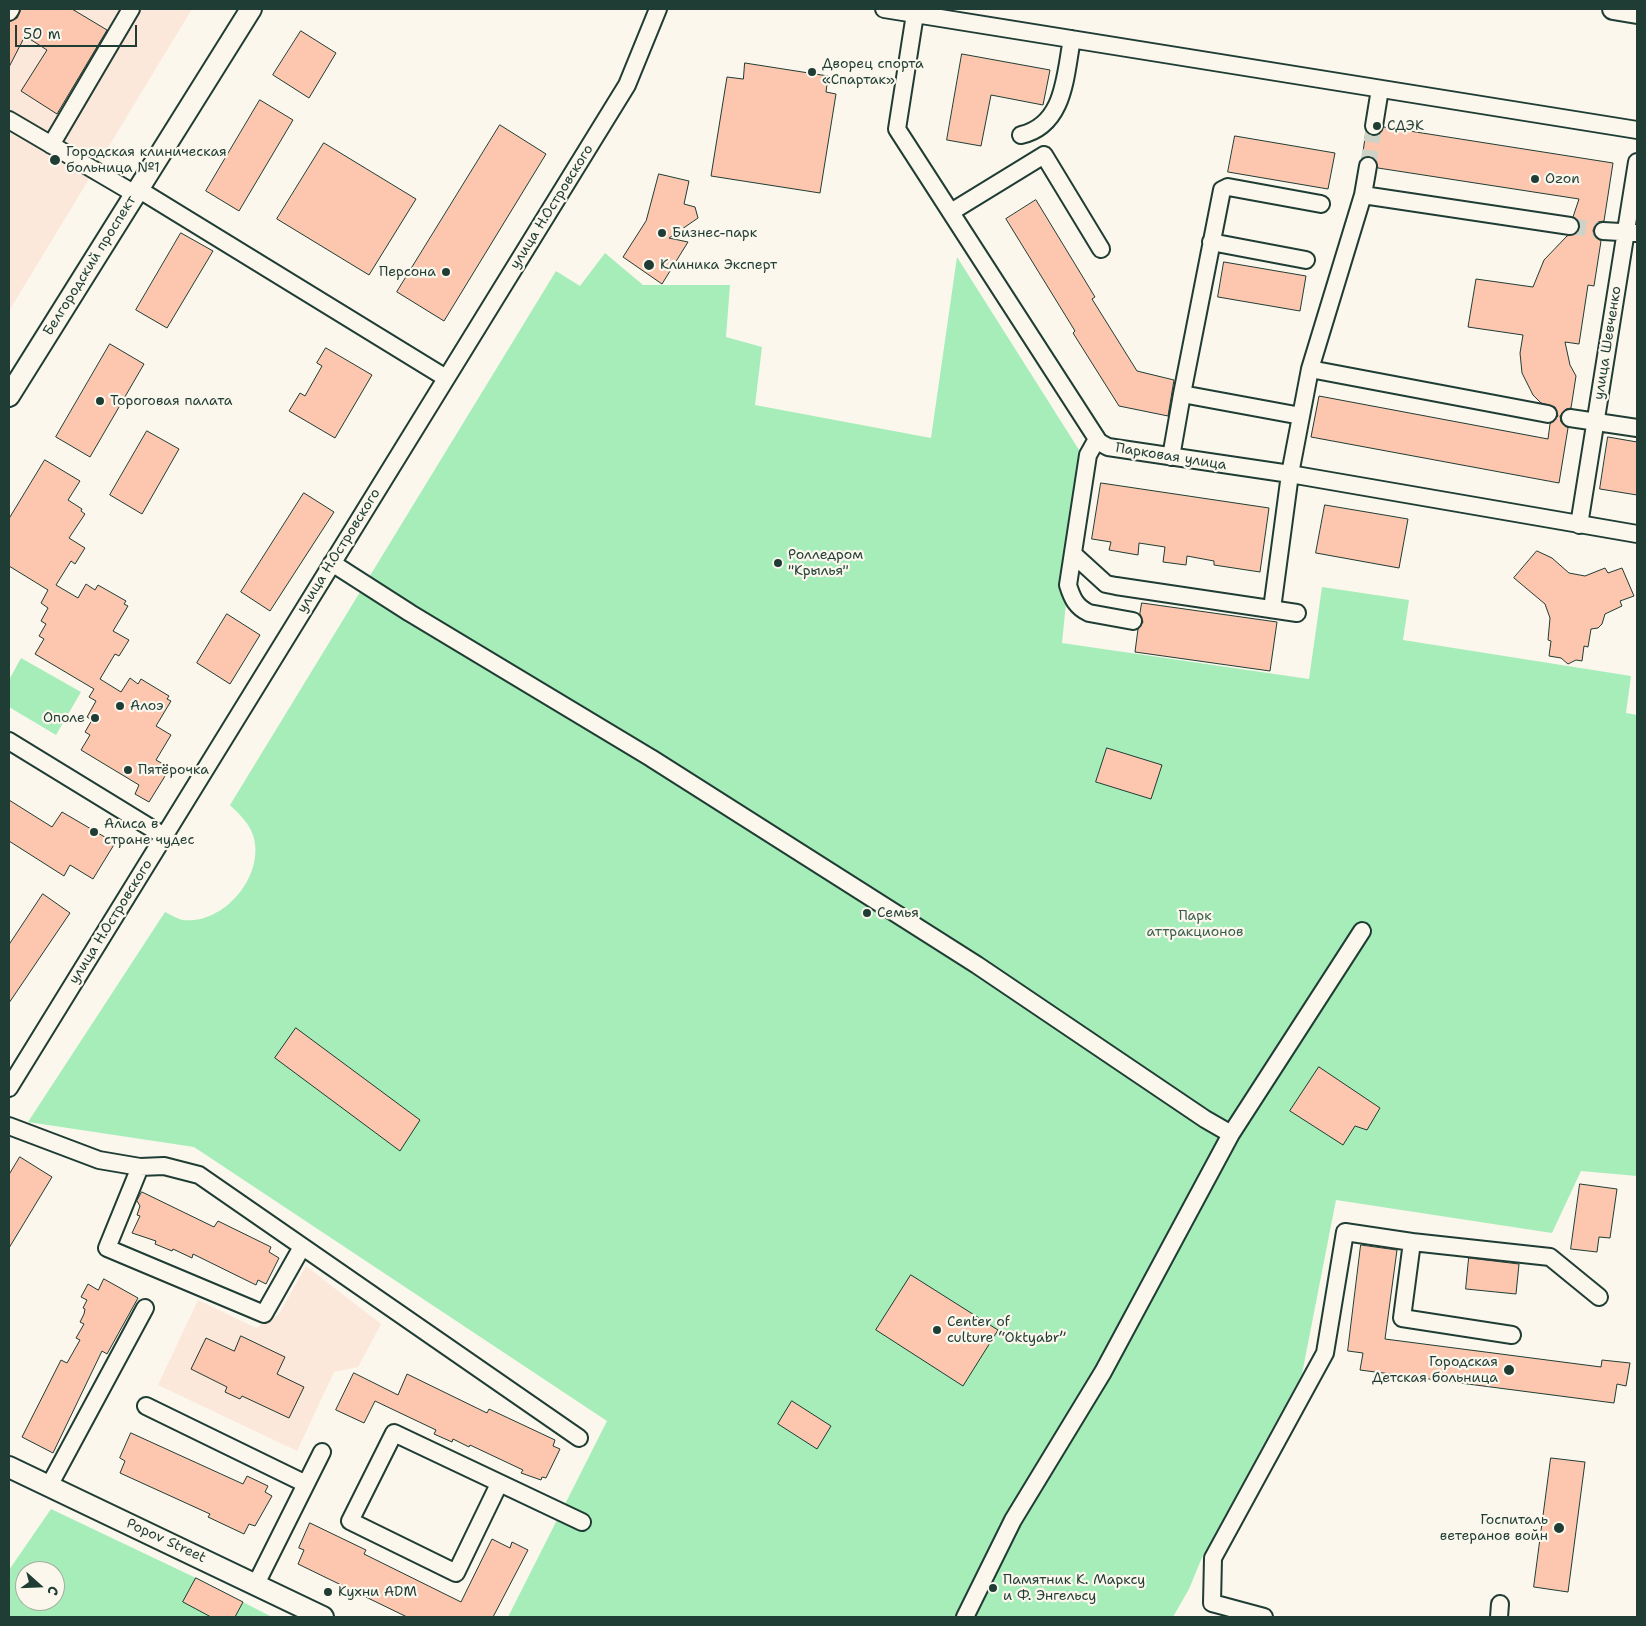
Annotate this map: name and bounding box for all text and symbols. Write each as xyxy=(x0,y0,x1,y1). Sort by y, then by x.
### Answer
scale bar xyxy=(18,15,140,47)
text: 50 m xyxy=(23,24,61,44)
place label: Дворец спорта «Спартак» xyxy=(822,56,924,88)
marker: Дворец спорта «Спартак» xyxy=(806,66,818,78)
place label: СДЭК xyxy=(1387,118,1424,134)
marker: СДЭК xyxy=(1371,120,1383,132)
street label: улица Н.Островского xyxy=(507,142,597,272)
place label: Городская клиническая больница №1 xyxy=(66,144,227,176)
marker: Городская клиническая больница №1 xyxy=(48,153,62,167)
place label: Ozon xyxy=(1545,171,1580,187)
marker: Ozon xyxy=(1529,173,1541,185)
street label: Белгородский проспект xyxy=(40,193,140,339)
place label: Бизнес-парк xyxy=(672,225,757,241)
marker: Бизнес-парк xyxy=(656,227,668,239)
place label: Клиника Эксперт xyxy=(660,257,777,273)
marker: Клиника Эксперт xyxy=(642,258,656,272)
place label: Персона xyxy=(379,264,436,280)
marker: Персона xyxy=(440,266,452,278)
street label: улица Шевченко xyxy=(1591,285,1625,401)
place label: Тороговая палата xyxy=(110,393,232,409)
marker: Тороговая палата xyxy=(94,395,106,407)
street label: Парковая улица xyxy=(1114,440,1228,474)
street label: улица Н.Островского xyxy=(294,486,384,616)
place label: Ролледром "Крылья" xyxy=(788,547,863,580)
marker: Ролледром "Крылья" xyxy=(772,557,784,569)
place label: Алоэ xyxy=(130,698,163,714)
marker: Алоэ xyxy=(114,700,126,712)
place label: Ополе xyxy=(43,710,85,726)
marker: Ополе xyxy=(89,712,101,724)
place label: Пятёрочка xyxy=(138,762,209,778)
marker: Пятёрочка xyxy=(122,764,134,776)
place label: Алиса в стране чудес xyxy=(104,816,195,849)
marker: Алиса в стране чудес xyxy=(88,826,100,838)
street label: улица Н.Островского xyxy=(66,857,156,987)
place label: Семья xyxy=(877,905,919,921)
marker: Семья xyxy=(861,907,873,919)
park label: Парк аттракционов xyxy=(1147,908,1243,940)
place label: Center of culture “Oktyabr” xyxy=(947,1314,1066,1346)
marker: Center of culture “Oktyabr” xyxy=(931,1324,943,1336)
place label: Городская Детская больница xyxy=(1372,1354,1498,1386)
marker: Городская Детская больница xyxy=(1502,1363,1516,1377)
place label: Госпиталь ветеранов войн xyxy=(1440,1512,1548,1544)
street label: Popov Street xyxy=(123,1515,209,1567)
marker: Госпиталь ветеранов войн xyxy=(1552,1521,1566,1535)
north arrow xyxy=(15,1561,65,1611)
place label: Памятник К. Марксу и Ф. Энгельсу xyxy=(1003,1572,1145,1604)
marker: Памятник К. Марксу и Ф. Энгельсу xyxy=(987,1582,999,1594)
text: С xyxy=(43,1584,63,1598)
place label: Кухни ADM xyxy=(338,1584,417,1600)
marker: Кухни ADM xyxy=(322,1586,334,1598)

